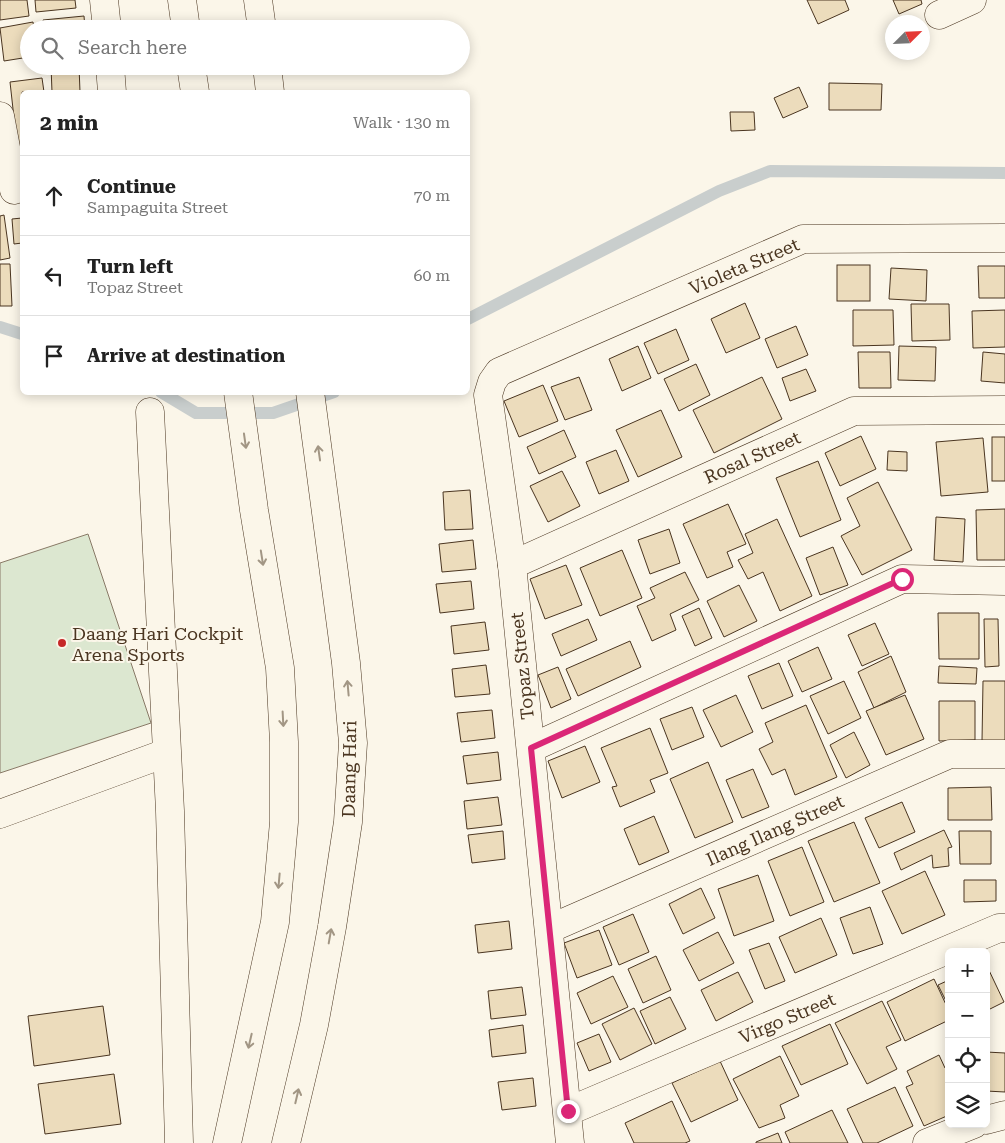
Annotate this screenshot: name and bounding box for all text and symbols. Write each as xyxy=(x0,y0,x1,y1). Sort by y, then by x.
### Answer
north arrow xyxy=(885,15,930,60)
search box xyxy=(20,20,470,75)
icon: search xyxy=(38,34,66,62)
text: Search here xyxy=(78,36,187,59)
text: 2 min xyxy=(40,111,98,135)
text: Walk · 130 m xyxy=(353,113,450,132)
text: Continue xyxy=(87,175,176,198)
icon: ahead xyxy=(40,182,68,210)
text: 70 m xyxy=(413,186,450,205)
text: Sampaguita Street xyxy=(87,198,228,217)
street label: Violeta Street xyxy=(686,233,802,299)
text: Turn left xyxy=(87,255,173,278)
icon: left xyxy=(40,262,68,290)
text: 60 m xyxy=(413,266,450,285)
text: Topaz Street xyxy=(87,278,183,297)
icon: arrive xyxy=(40,342,68,370)
text: Arrive at destination xyxy=(87,344,285,367)
street label: Rosal Street xyxy=(701,426,804,488)
one-way arrow xyxy=(240,432,250,448)
one-way arrow xyxy=(314,446,324,462)
one-way arrow xyxy=(257,550,267,566)
route start xyxy=(891,568,914,591)
street label: Topaz Street xyxy=(506,611,538,721)
place label: Daang Hari Cockpit Arena Sports xyxy=(72,623,244,665)
marker: Daang Hari Cockpit Arena Sports xyxy=(56,637,68,649)
one-way arrow xyxy=(343,680,353,696)
one-way arrow xyxy=(279,711,288,727)
street label: Daang Hari xyxy=(338,720,360,818)
street label: Ilang Ilang Street xyxy=(703,790,847,870)
one-way arrow xyxy=(274,873,284,889)
one-way arrow xyxy=(325,929,335,945)
map controls xyxy=(945,948,990,1128)
button: + xyxy=(945,948,990,993)
street label: Virgo Street xyxy=(736,988,839,1048)
button: − xyxy=(945,993,990,1038)
one-way arrow xyxy=(245,1033,254,1049)
button: locate xyxy=(945,1038,990,1083)
button: layers xyxy=(945,1083,990,1128)
one-way arrow xyxy=(293,1088,302,1104)
route end xyxy=(557,1100,580,1123)

